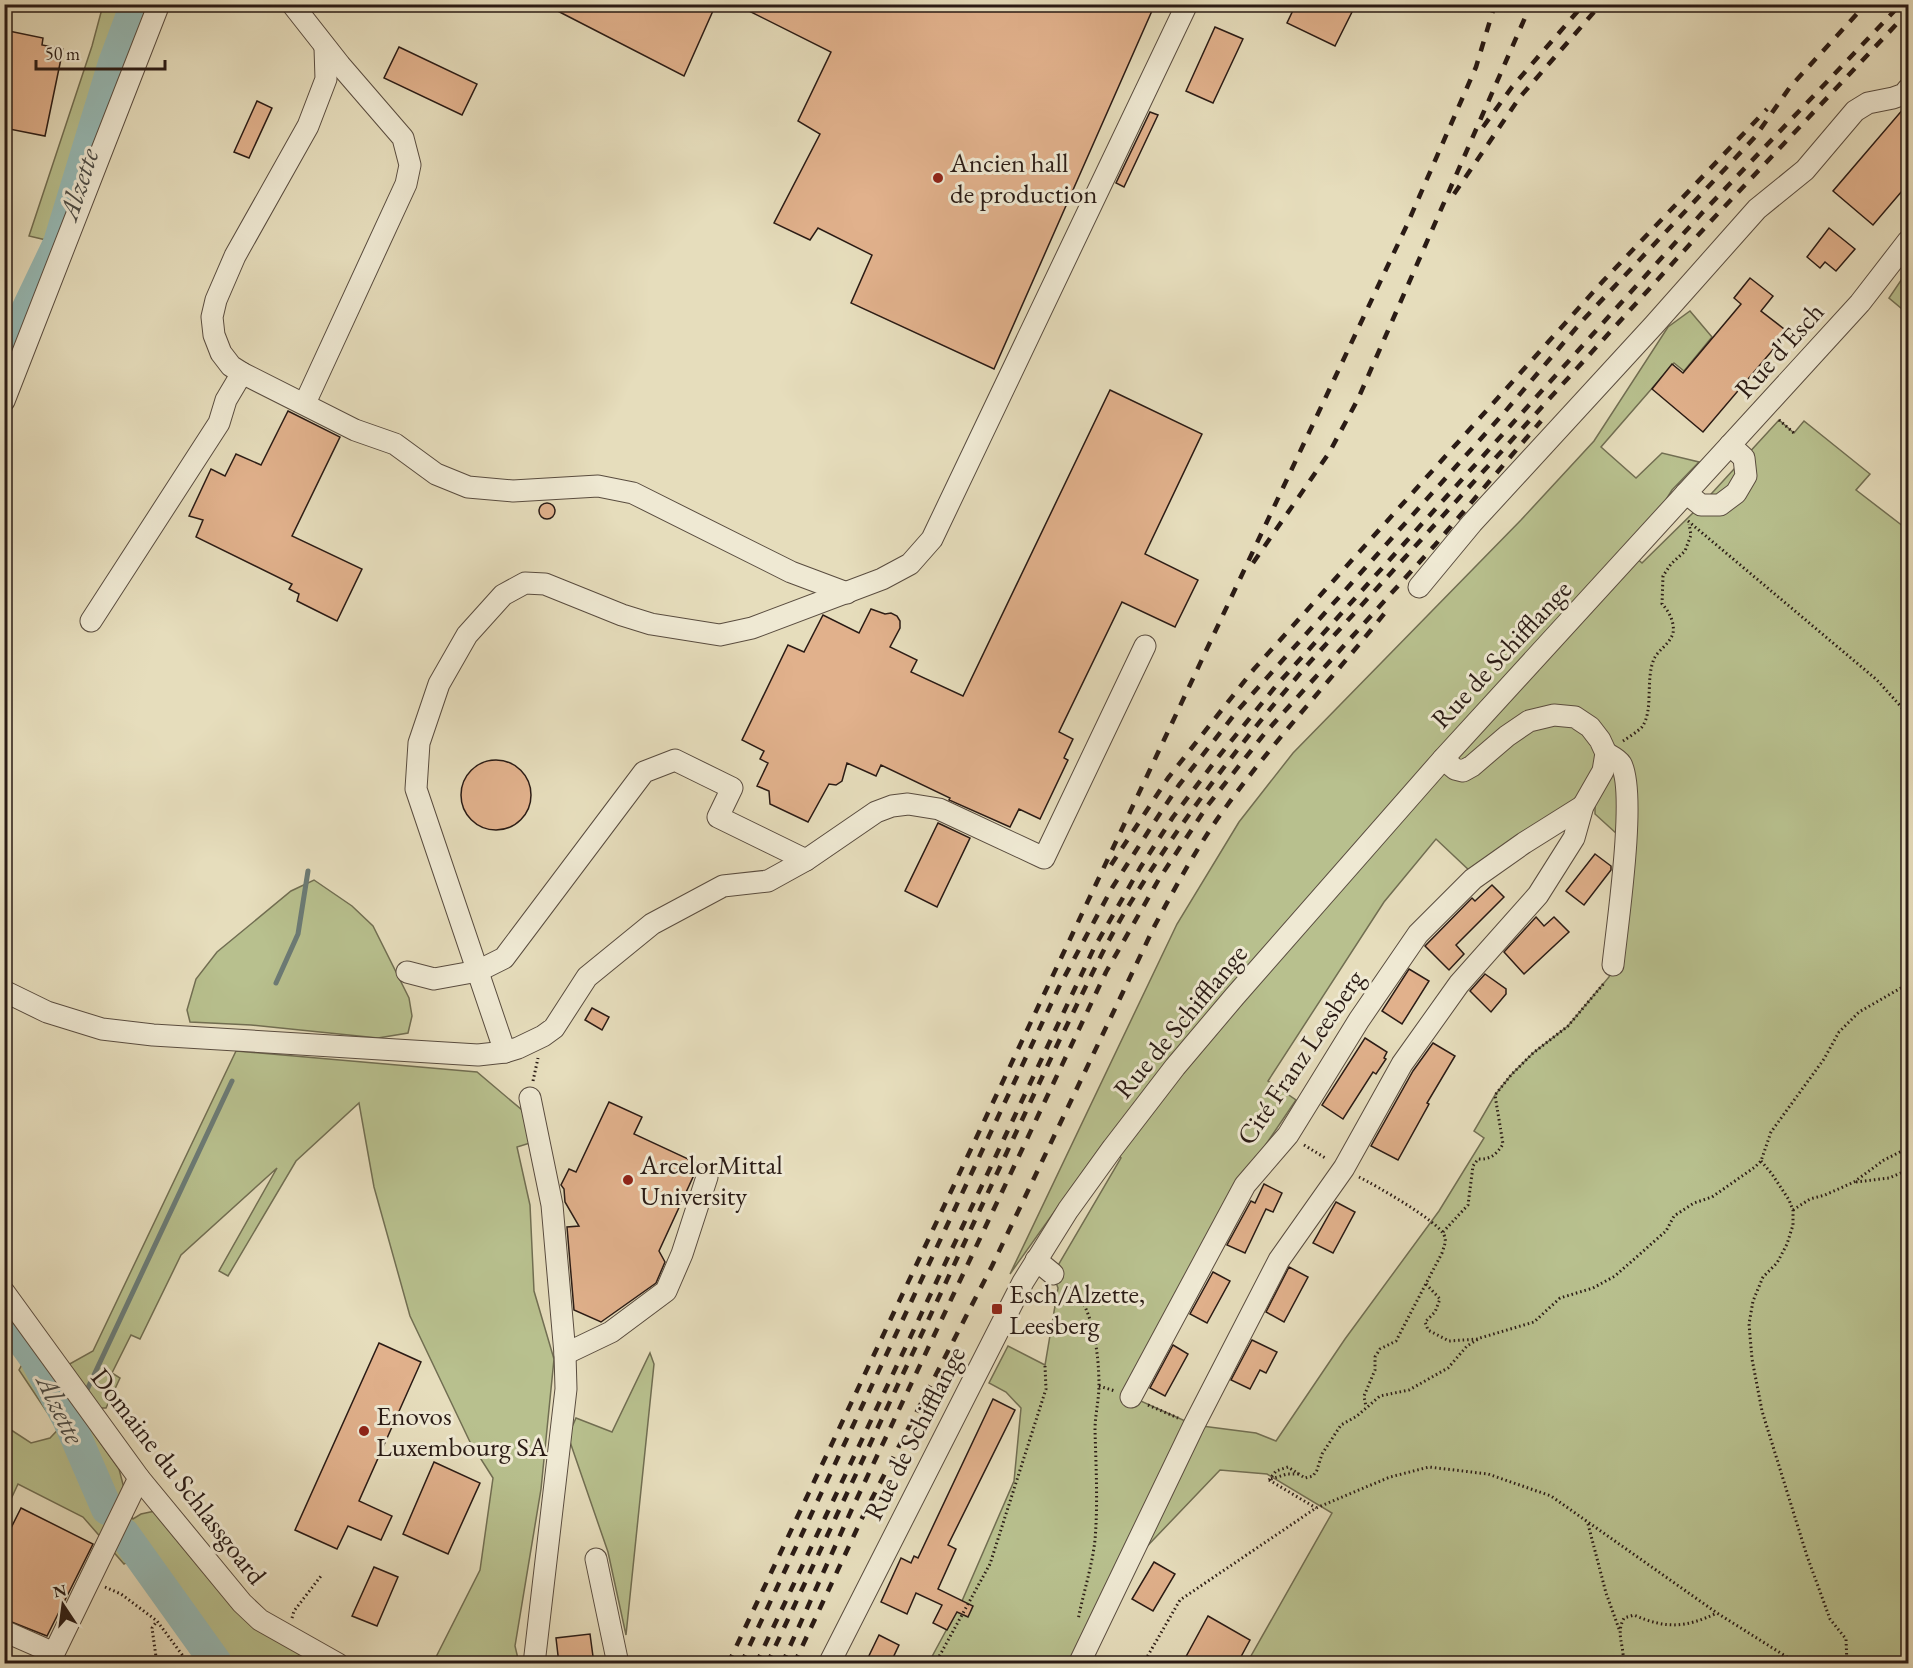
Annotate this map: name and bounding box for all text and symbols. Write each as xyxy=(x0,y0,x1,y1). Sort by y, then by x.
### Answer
scale bar xyxy=(36,33,165,71)
text: 50 m xyxy=(45,42,80,65)
water label: Alzette xyxy=(49,143,107,226)
place label: Ancien hall de production xyxy=(949,145,1098,211)
marker: Ancien hall de production xyxy=(931,171,945,185)
street label: Rue d'Esch xyxy=(1727,295,1831,405)
street label: Rue de Schifflange xyxy=(1423,572,1579,736)
street label: Rue de Schifflange xyxy=(1105,937,1255,1105)
street label: Cité Franz Leesberg xyxy=(1228,962,1372,1151)
place label: ArcelorMittal University xyxy=(639,1147,783,1213)
marker: ArcelorMittal University xyxy=(621,1173,635,1187)
place label: Esch/Alzette, Leesberg xyxy=(1009,1276,1145,1342)
marker: Esch/Alzette, Leesberg xyxy=(990,1302,1004,1316)
street label: Rue de Schifflange xyxy=(855,1340,973,1526)
street label: Domaine du Schlassgoard xyxy=(83,1361,275,1592)
water label: Alzette xyxy=(28,1366,93,1450)
place label: Enovos Luxembourg SA xyxy=(376,1398,548,1464)
marker: Enovos Luxembourg SA xyxy=(357,1424,371,1438)
north arrow xyxy=(33,1575,93,1635)
text: N xyxy=(51,1579,68,1603)

